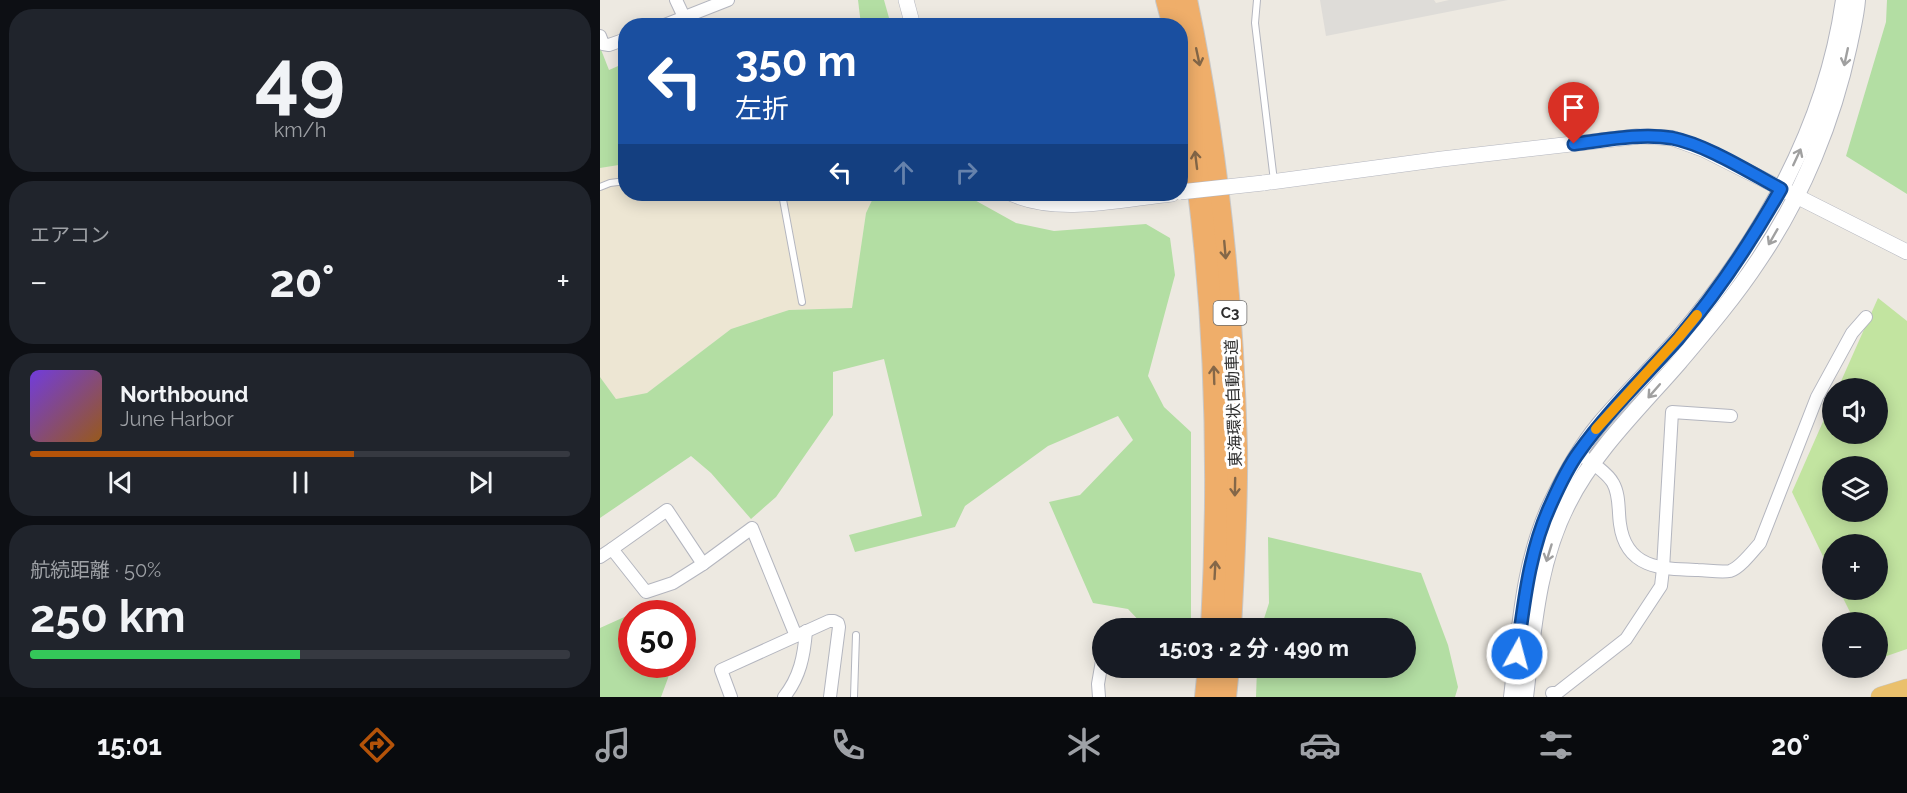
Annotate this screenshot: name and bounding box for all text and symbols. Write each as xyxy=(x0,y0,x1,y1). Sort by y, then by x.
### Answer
text: 49 xyxy=(255,33,345,124)
text: 350 m xyxy=(735,37,857,86)
icon: left xyxy=(636,42,714,120)
one-way arrow xyxy=(1840,47,1851,67)
one-way arrow xyxy=(1193,48,1205,67)
pin xyxy=(1548,82,1599,144)
icon: arrive xyxy=(1557,91,1590,124)
text: 左折 xyxy=(735,93,789,124)
text: km/h xyxy=(274,118,326,142)
one-way arrow xyxy=(1792,149,1804,167)
one-way arrow xyxy=(1190,151,1201,170)
icon: left xyxy=(824,156,857,189)
icon: ahead xyxy=(887,156,920,189)
icon: right xyxy=(950,156,983,189)
text: エアコン xyxy=(30,223,110,247)
one-way arrow xyxy=(1766,228,1778,245)
one-way arrow xyxy=(1220,240,1231,260)
text: 20° xyxy=(269,255,335,308)
text: − xyxy=(30,262,48,301)
text: + xyxy=(556,262,570,301)
road number: C3 xyxy=(1214,301,1246,325)
street label: 東海環状自動車道 xyxy=(1222,339,1245,467)
one-way arrow xyxy=(1208,366,1219,386)
map controls xyxy=(1822,378,1888,678)
button: sound xyxy=(1822,378,1888,444)
text: Northbound xyxy=(120,381,249,407)
one-way arrow xyxy=(1647,383,1661,398)
text: June Harbor xyxy=(120,407,234,431)
button: layers xyxy=(1822,456,1888,522)
icon: previous xyxy=(104,466,137,499)
icon: pause xyxy=(284,466,317,499)
icon: next xyxy=(464,466,497,499)
one-way arrow xyxy=(1229,477,1241,497)
button: + xyxy=(1822,534,1888,600)
one-way arrow xyxy=(1543,543,1554,562)
text: 航続距離 · 50% xyxy=(30,558,161,582)
one-way arrow xyxy=(1210,561,1221,581)
text: 250 km xyxy=(30,590,186,643)
speed limit sign: 50 xyxy=(618,600,696,678)
button: − xyxy=(1822,612,1888,678)
position arrow xyxy=(1485,622,1549,686)
text: 15:03 · 2 分 · 490 m xyxy=(1159,635,1349,661)
icon: directions xyxy=(356,724,398,766)
icon: music xyxy=(592,724,634,766)
icon: phone xyxy=(827,724,869,766)
icon: climate xyxy=(1063,724,1105,766)
icon: car xyxy=(1299,724,1341,766)
icon: filters xyxy=(1535,724,1577,766)
text: 15:01 xyxy=(97,730,162,761)
text: 20° xyxy=(1771,730,1810,761)

